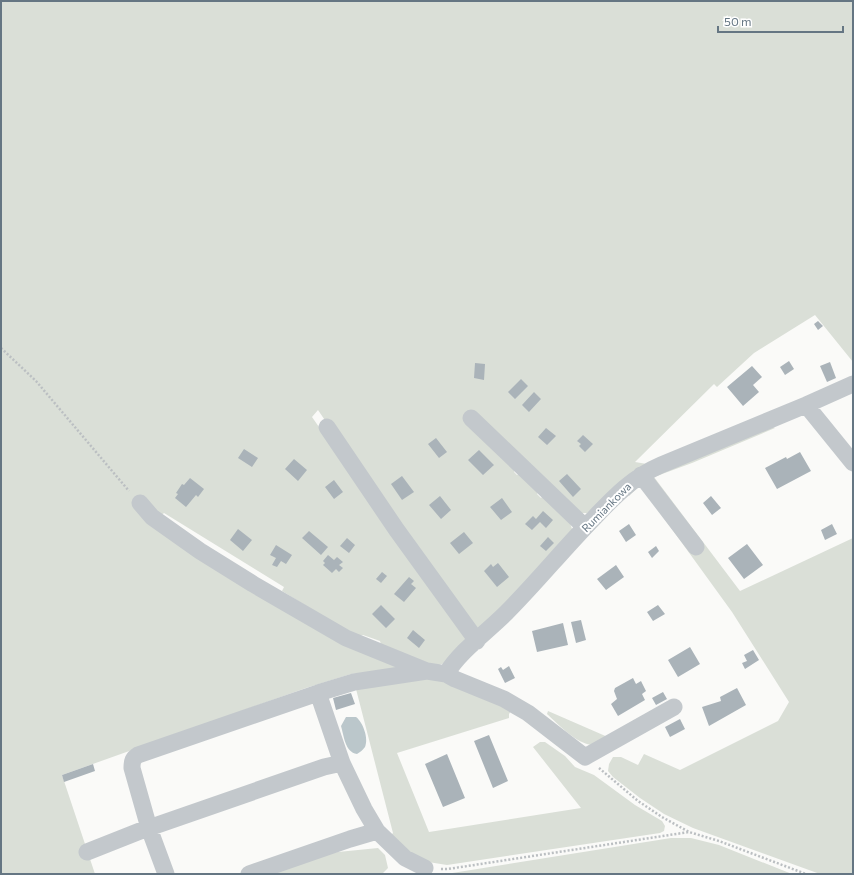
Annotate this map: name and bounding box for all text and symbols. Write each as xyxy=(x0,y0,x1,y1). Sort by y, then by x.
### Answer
scale bar xyxy=(718,8,843,34)
text: 50 m xyxy=(724,14,752,28)
street label: Rumiankowa xyxy=(579,480,633,534)

